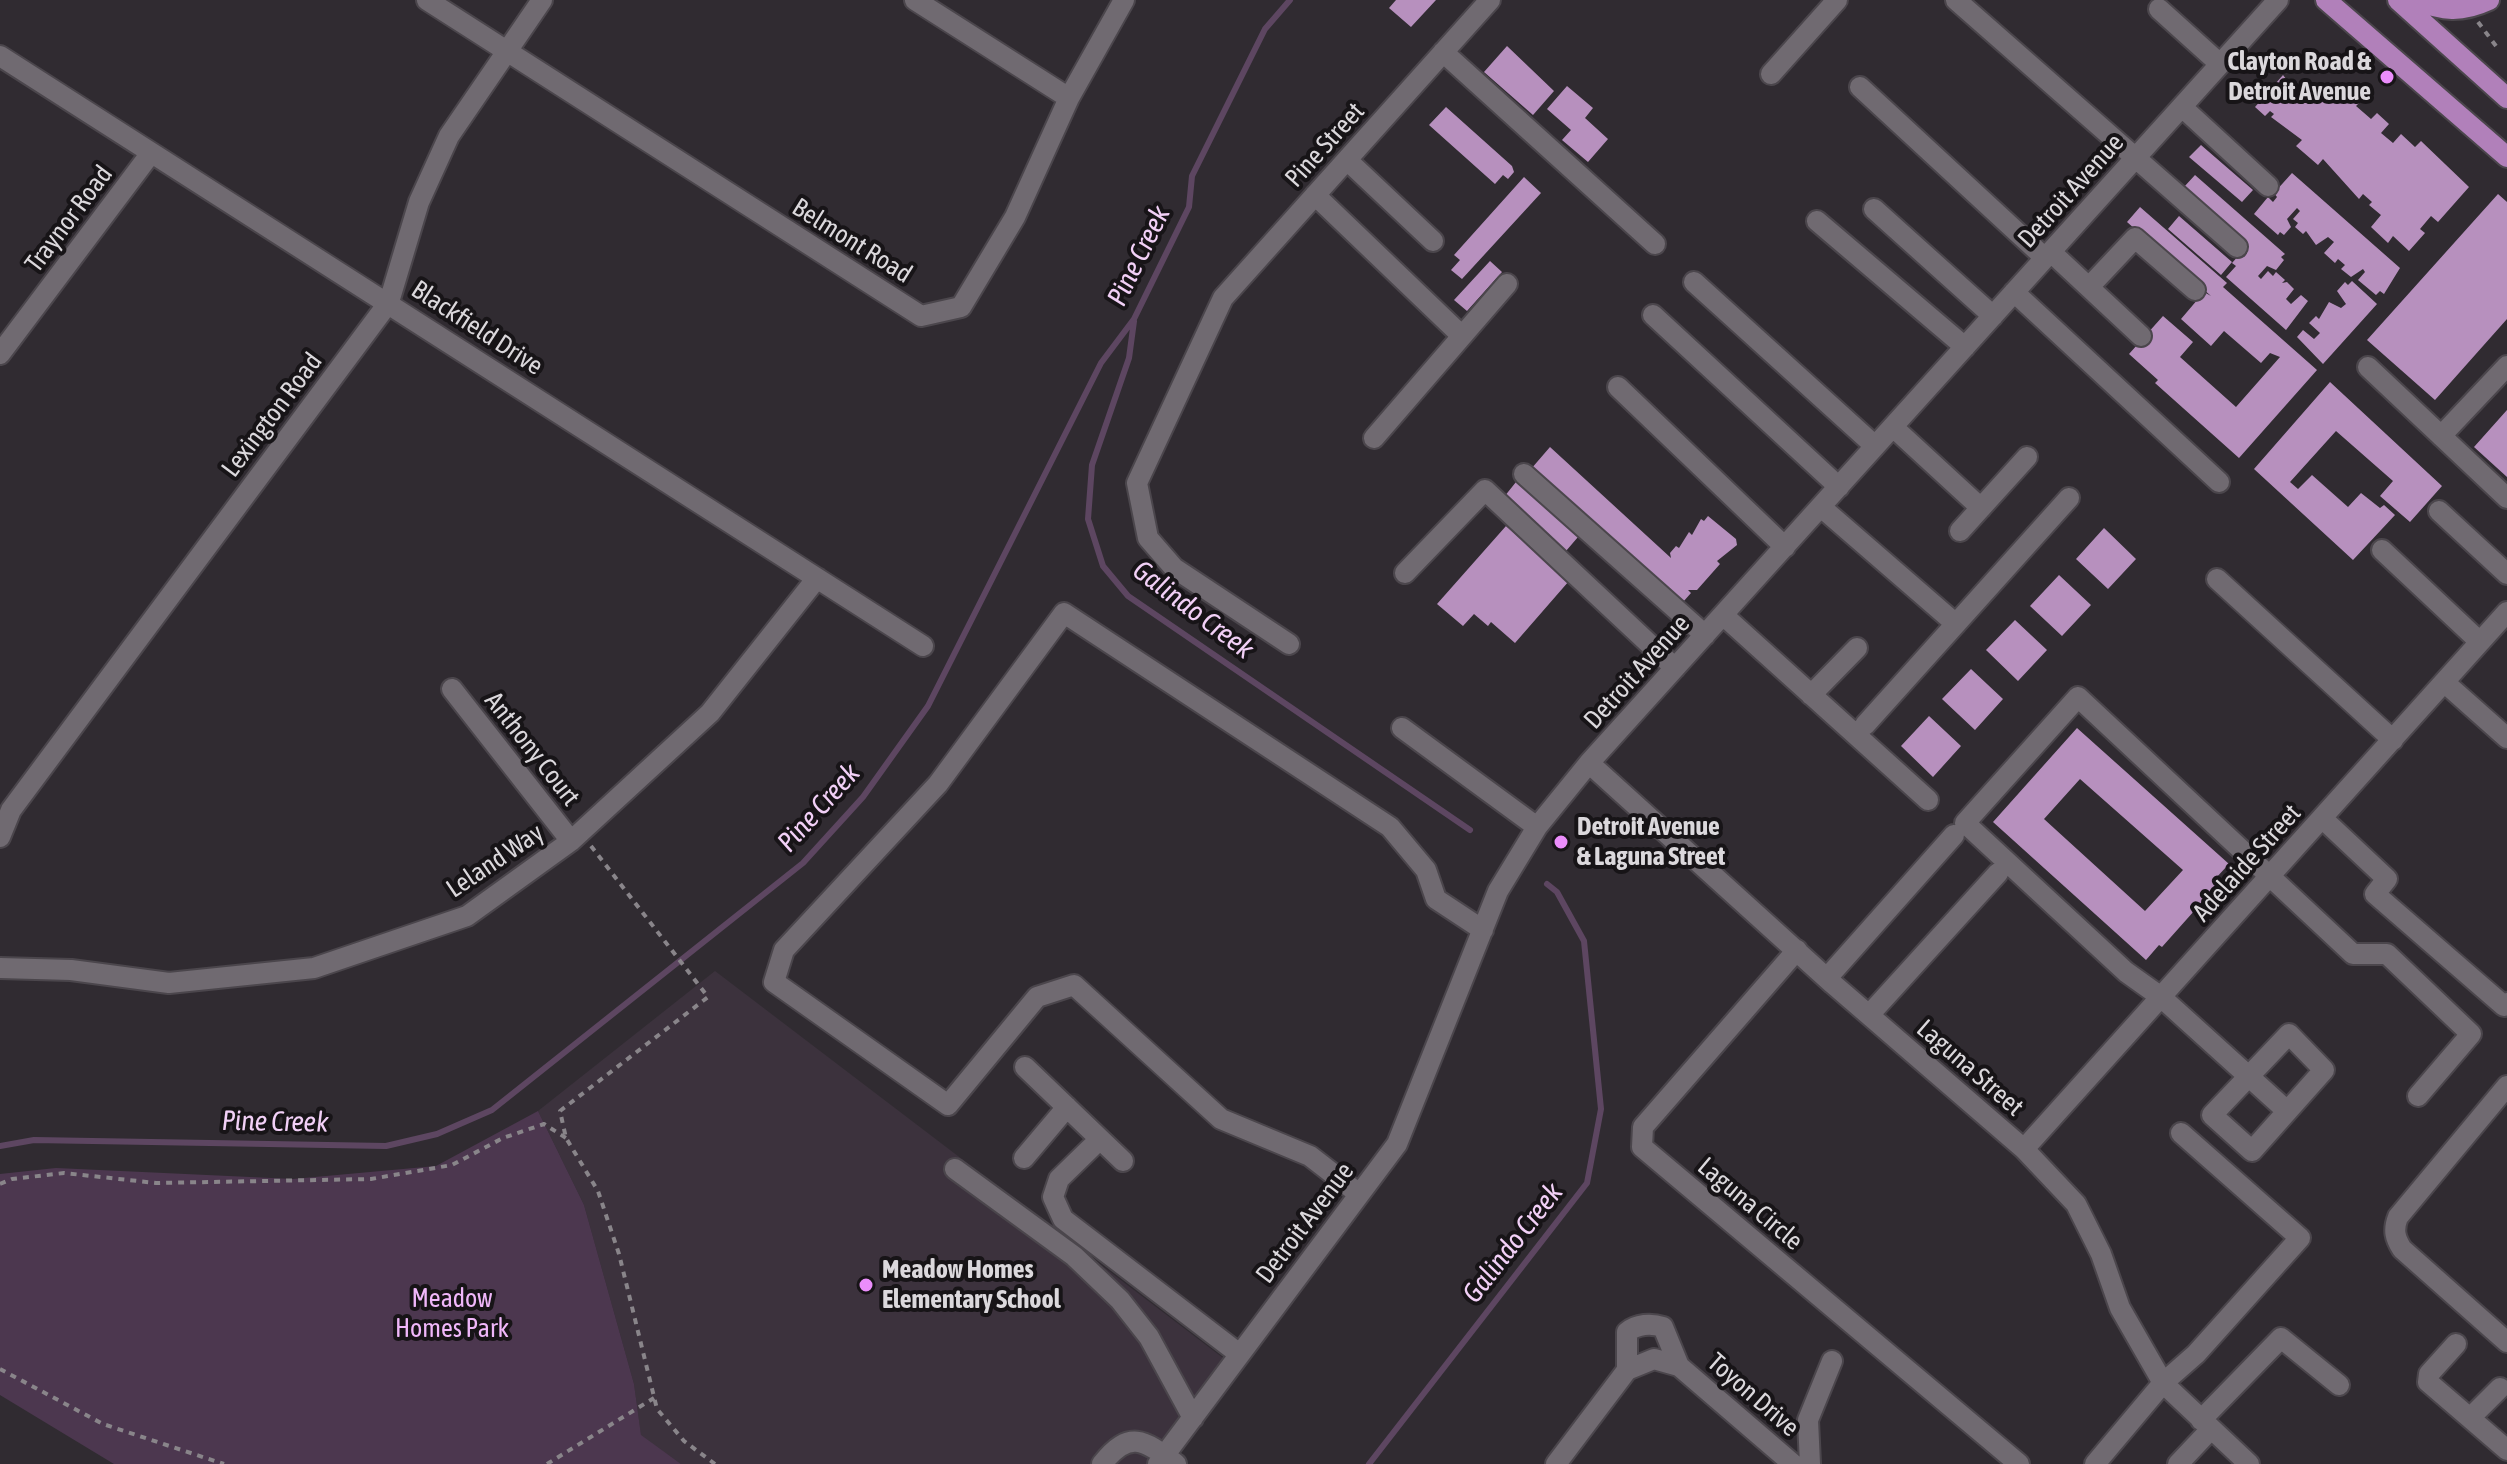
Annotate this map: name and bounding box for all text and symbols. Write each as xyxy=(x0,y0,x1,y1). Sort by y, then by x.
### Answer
place label: Clayton Road & Detroit Avenue xyxy=(2227,46,2371,108)
marker: Clayton Road & Detroit Avenue xyxy=(2378,68,2396,86)
street label: Pine Street xyxy=(1279,96,1371,194)
street label: Detroit Avenue xyxy=(2012,128,2130,254)
street label: Traynor Road xyxy=(19,159,119,279)
street label: Belmont Road xyxy=(786,192,918,290)
water label: Pine Creek xyxy=(1100,201,1178,311)
street label: Blackfield Drive xyxy=(405,274,549,382)
street label: Lexington Road xyxy=(215,347,329,483)
water label: Galindo Creek xyxy=(1126,554,1260,666)
street label: Detroit Avenue xyxy=(1578,609,1696,735)
street label: Anthony Court xyxy=(478,686,586,812)
water label: Pine Creek xyxy=(771,757,867,859)
street label: Adelaide Street xyxy=(2186,798,2308,928)
place label: Detroit Avenue & Laguna Street xyxy=(1577,811,1725,872)
street label: Leland Way xyxy=(441,817,549,905)
marker: Detroit Avenue & Laguna Street xyxy=(1552,833,1570,851)
street label: Laguna Street xyxy=(1910,1013,2030,1123)
water label: Pine Creek xyxy=(221,1104,329,1140)
street label: Laguna Circle xyxy=(1691,1151,1809,1257)
street label: Detroit Avenue xyxy=(1250,1157,1360,1289)
water label: Galindo Creek xyxy=(1456,1176,1570,1310)
place label: Meadow Homes Elementary School xyxy=(882,1254,1061,1316)
marker: Meadow Homes Elementary School xyxy=(857,1276,875,1294)
park label: Meadow Homes Park xyxy=(395,1283,509,1344)
street label: Toyon Drive xyxy=(1701,1347,1805,1443)

